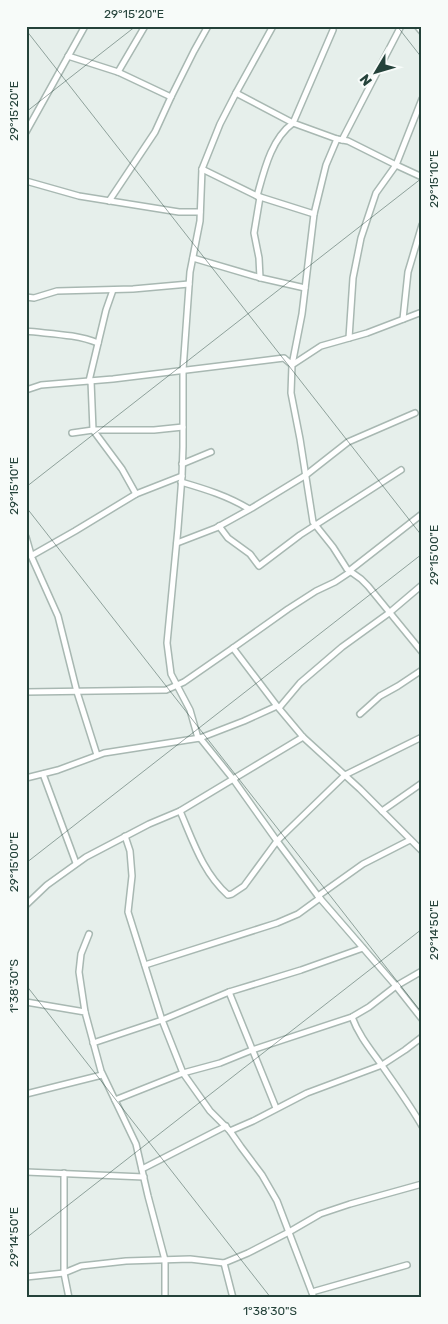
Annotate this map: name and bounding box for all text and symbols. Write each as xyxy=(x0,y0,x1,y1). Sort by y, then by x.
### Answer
text: 29°15'20"E xyxy=(104,7,164,21)
north arrow xyxy=(350,48,400,98)
text: N xyxy=(356,70,376,89)
text: 29°15'20"E xyxy=(7,81,21,141)
text: 29°15'10"E xyxy=(427,150,441,208)
text: 29°15'10"E xyxy=(7,457,21,515)
text: 29°15'00"E xyxy=(427,525,441,585)
text: 29°15'00"E xyxy=(7,832,21,892)
text: 29°14'50"E xyxy=(427,900,441,960)
text: 1°38'30"S xyxy=(7,959,21,1013)
text: 29°14'50"E xyxy=(7,1207,21,1267)
text: 1°38'30"S xyxy=(243,1304,297,1318)

